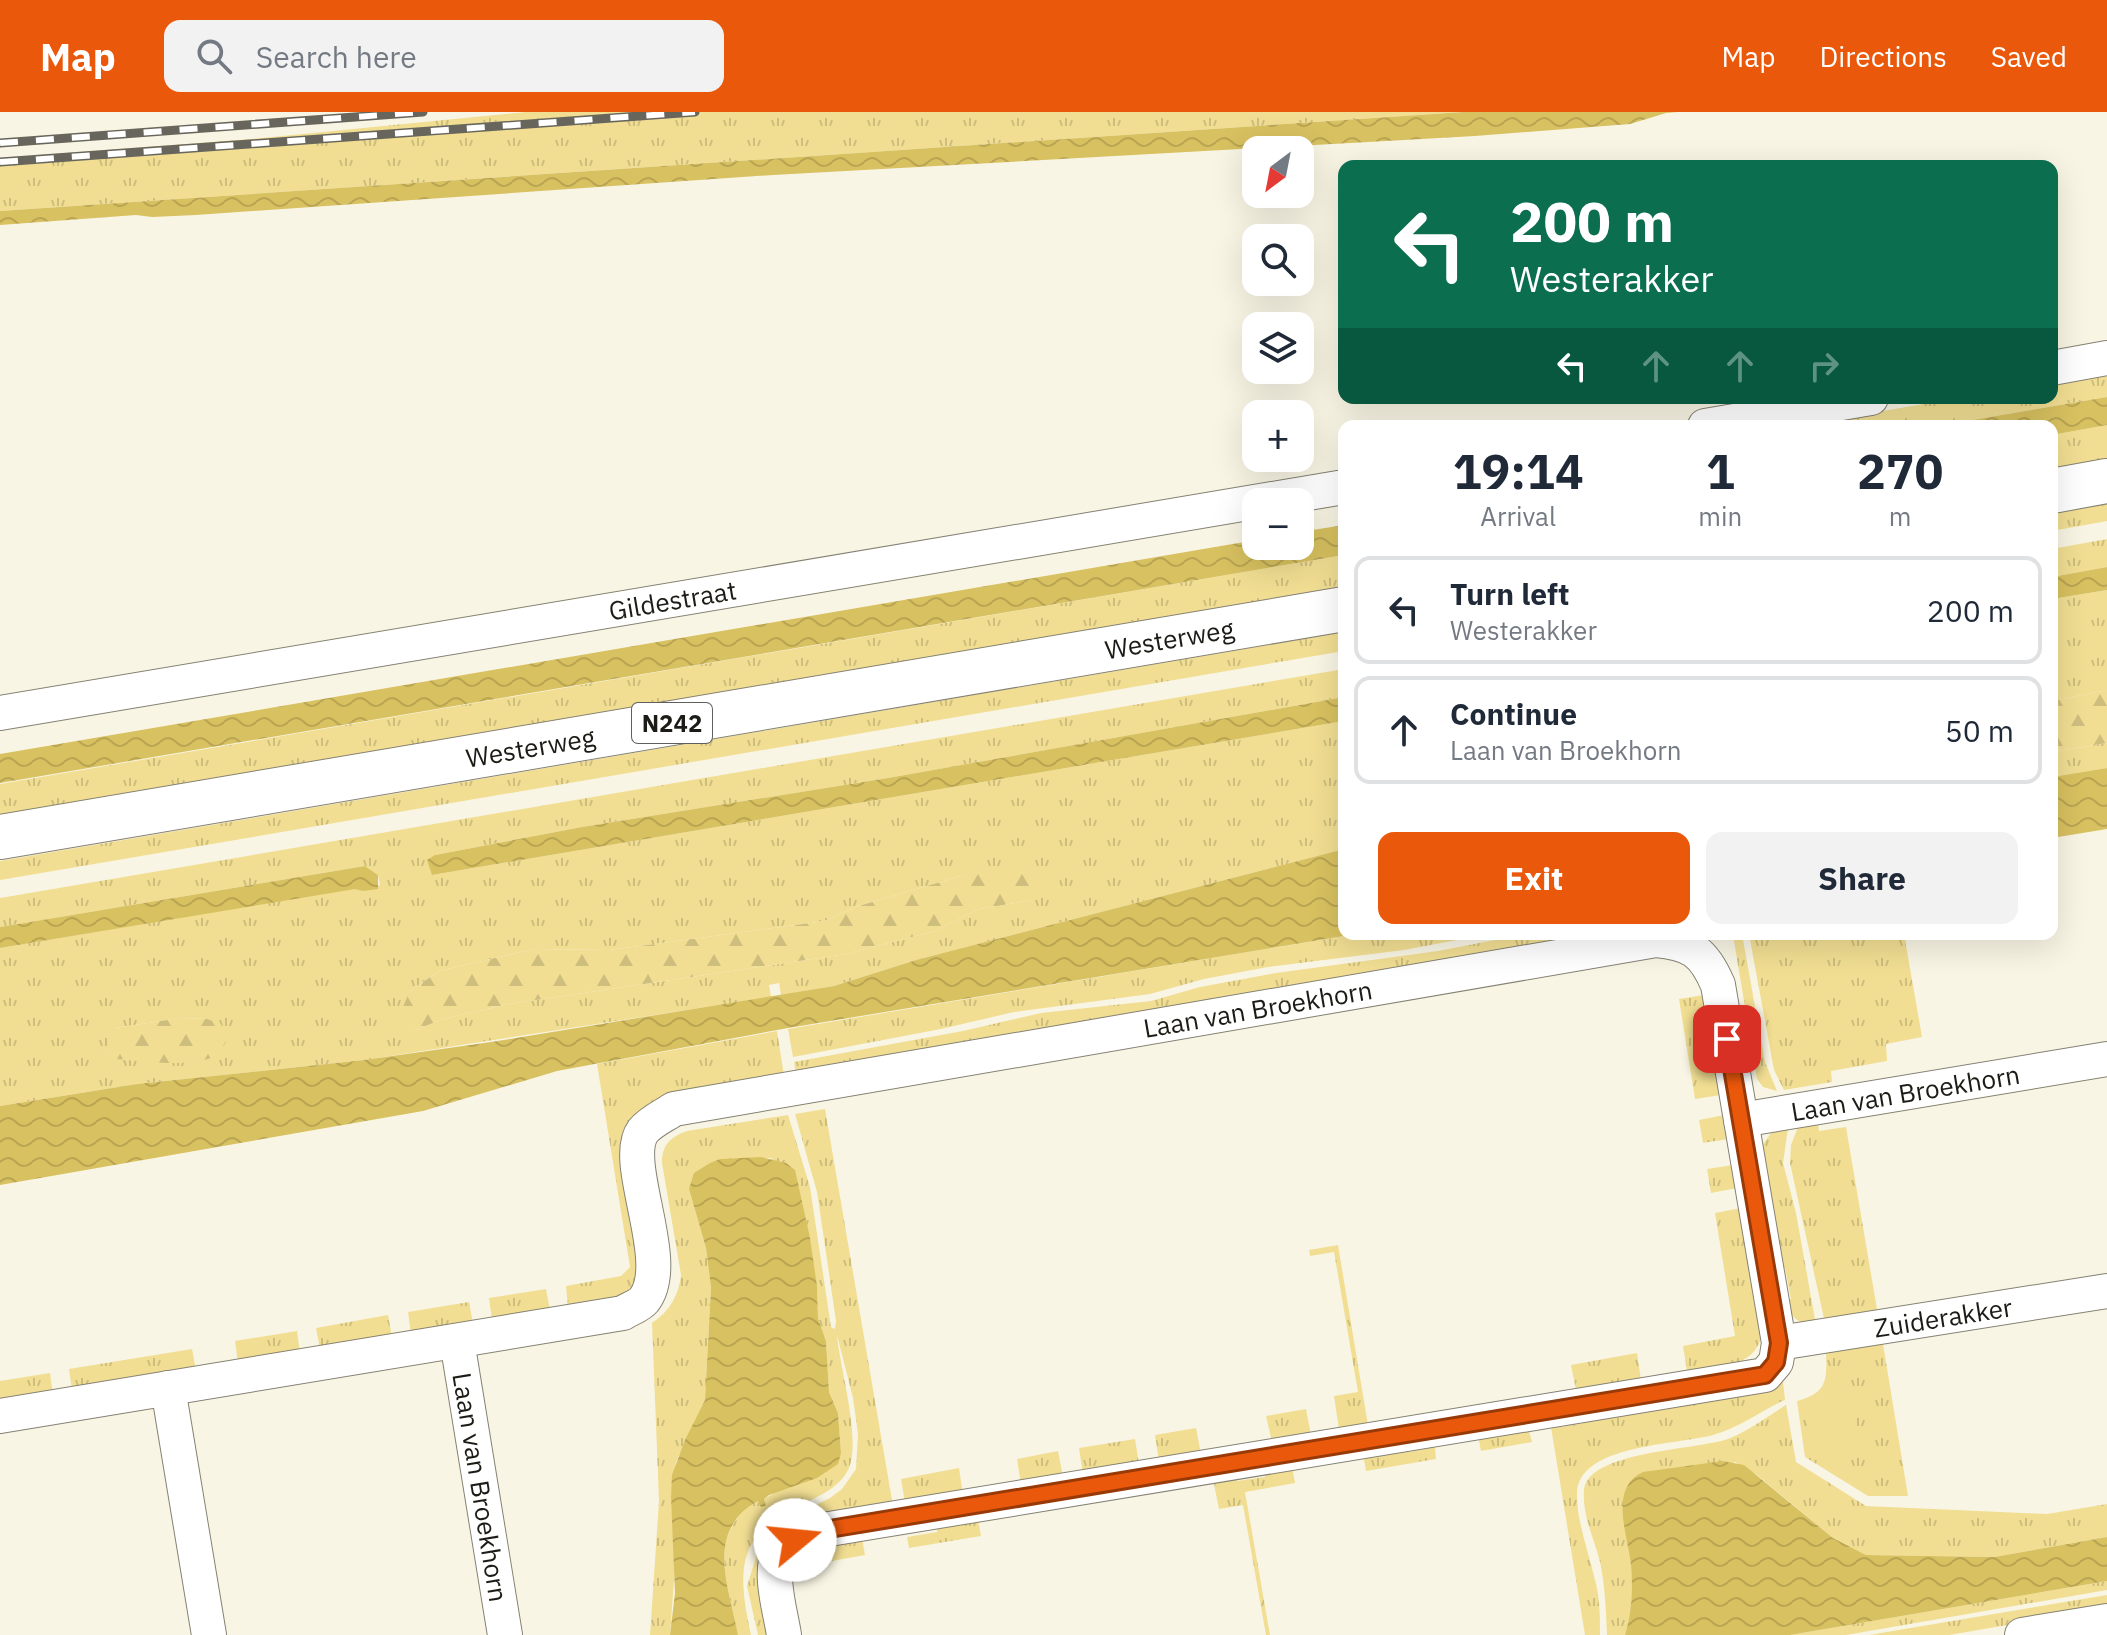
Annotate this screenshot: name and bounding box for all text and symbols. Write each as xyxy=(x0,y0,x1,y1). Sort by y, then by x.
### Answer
search box xyxy=(164,20,724,92)
text: Map xyxy=(40,32,116,81)
icon: search xyxy=(192,34,236,78)
text: Search here xyxy=(256,37,417,76)
text: Map xyxy=(1721,38,1775,75)
text: Directions xyxy=(1819,38,1947,75)
text: Saved xyxy=(1991,38,2067,75)
north arrow xyxy=(1242,136,1314,208)
map controls xyxy=(1242,136,1314,560)
text: 200 m xyxy=(1510,185,1674,257)
icon: left xyxy=(1378,192,1482,296)
button: search xyxy=(1242,224,1314,296)
text: Westerakker xyxy=(1510,255,1713,302)
button: layers xyxy=(1242,312,1314,384)
icon: left xyxy=(1550,344,1594,388)
icon: ahead xyxy=(1634,344,1678,388)
icon: ahead xyxy=(1718,344,1762,388)
icon: right xyxy=(1802,344,1846,388)
button: + xyxy=(1242,400,1314,472)
text: 19:14 xyxy=(1453,440,1584,502)
text: 1 xyxy=(1706,440,1735,502)
text: 270 xyxy=(1857,440,1943,502)
button: − xyxy=(1242,488,1314,560)
text: Arrival xyxy=(1480,499,1556,533)
text: min xyxy=(1698,499,1742,533)
text: m xyxy=(1889,499,1911,533)
street label: Gildestraat xyxy=(606,572,739,627)
text: Turn left xyxy=(1450,574,1569,613)
icon: left xyxy=(1382,588,1426,632)
text: 200 m xyxy=(1927,591,2014,630)
street label: Westerweg xyxy=(1102,611,1237,666)
text: Westerakker xyxy=(1450,613,1597,647)
text: Continue xyxy=(1450,694,1577,733)
road number: N242 xyxy=(632,703,712,743)
icon: ahead xyxy=(1382,708,1426,752)
text: 50 m xyxy=(1945,711,2014,750)
street label: Westerweg xyxy=(463,719,598,775)
text: Laan van Broekhorn xyxy=(1450,733,1682,767)
button: Exit xyxy=(1378,832,1690,924)
button: Share xyxy=(1706,832,2018,924)
street label: Laan van Broekhorn xyxy=(1141,972,1375,1045)
pin xyxy=(1693,1005,1761,1073)
icon: arrive xyxy=(1705,1017,1749,1061)
street label: Laan van Broekhorn xyxy=(1788,1057,2022,1128)
street label: Zuiderakker xyxy=(1871,1289,2015,1345)
street label: Laan van Broekhorn xyxy=(445,1370,516,1604)
position arrow xyxy=(753,1498,837,1582)

